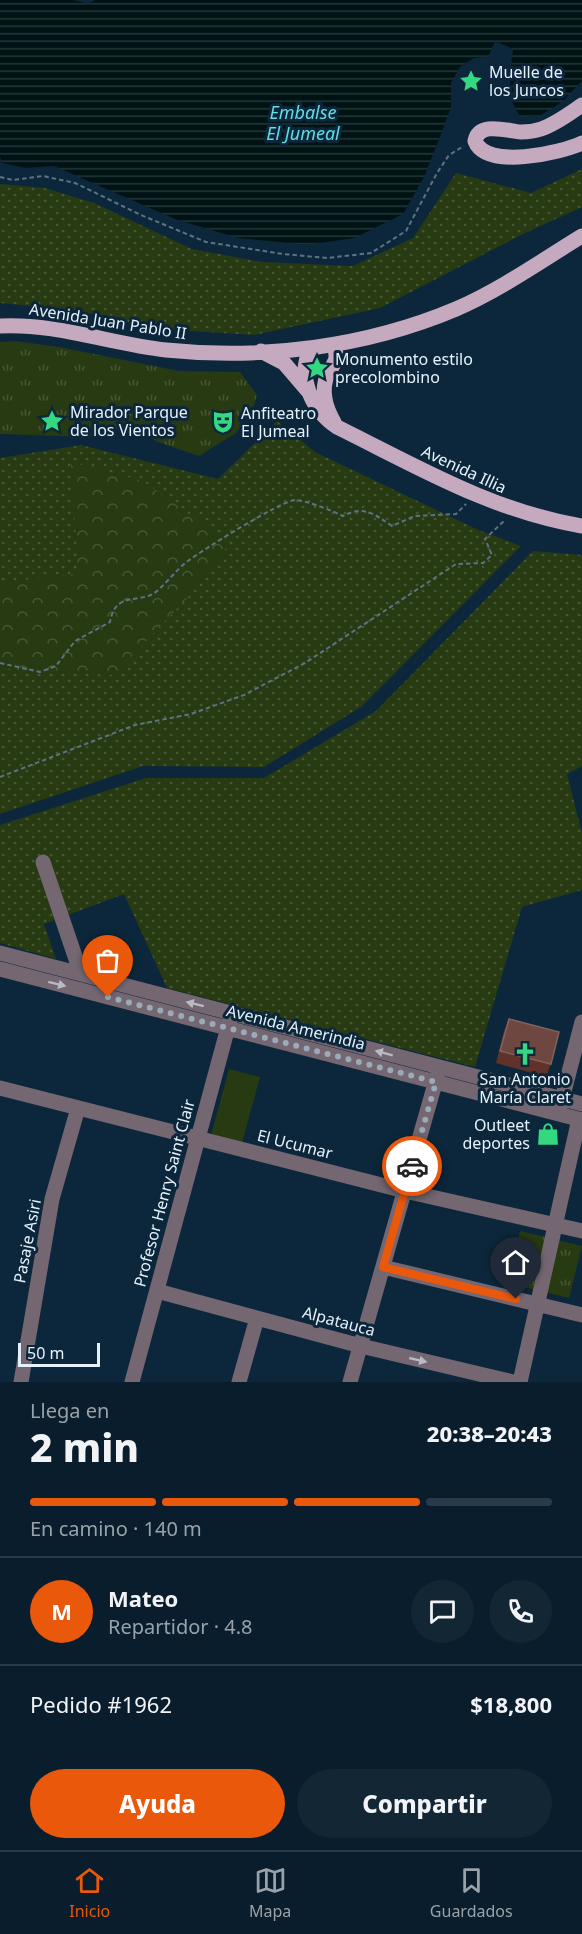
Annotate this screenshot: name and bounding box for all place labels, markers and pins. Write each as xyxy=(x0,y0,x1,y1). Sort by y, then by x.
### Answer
place label: Muelle de los Juncos xyxy=(489,61,564,101)
place icon: Muelle de los Juncos xyxy=(458,68,484,94)
place label: Monumento estilo precolombino xyxy=(335,348,473,388)
place icon: Monumento estilo precolombino xyxy=(304,355,330,381)
place label: Mirador Parque de los Vientos xyxy=(70,401,188,441)
place label: Anfiteatro El Jumeal xyxy=(241,402,316,442)
place icon: Mirador Parque de los Vientos xyxy=(39,408,65,434)
theatre icon: Anfiteatro El Jumeal xyxy=(210,409,236,435)
pin xyxy=(82,935,133,997)
church icon: San Antonio María Claret xyxy=(512,1041,538,1067)
place label: San Antonio María Claret xyxy=(479,1068,571,1108)
place label: Outleet deportes xyxy=(463,1114,530,1154)
shop icon: Outleet deportes xyxy=(535,1121,561,1147)
pin xyxy=(490,1237,541,1299)

